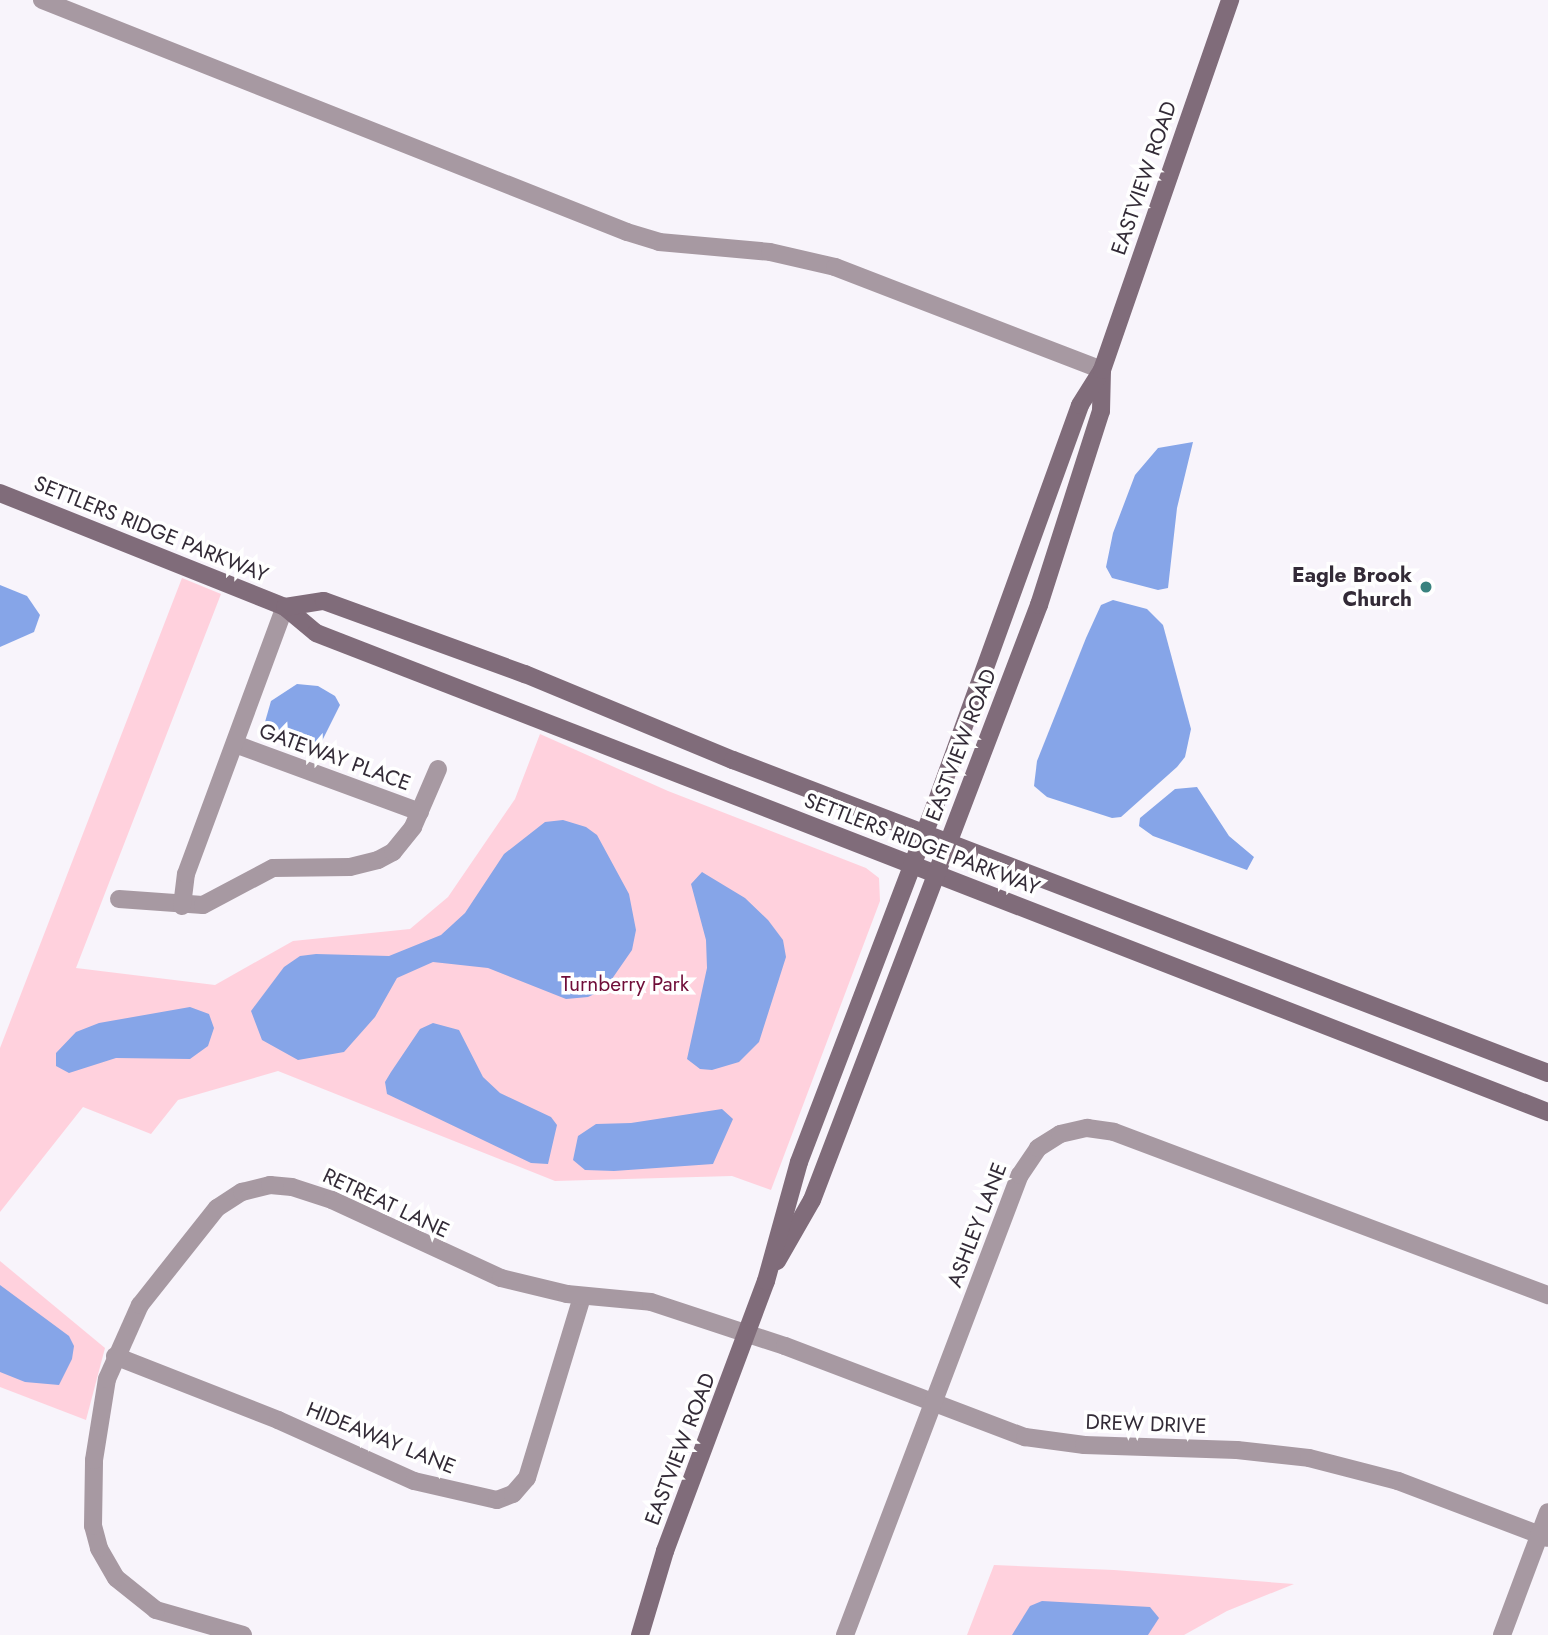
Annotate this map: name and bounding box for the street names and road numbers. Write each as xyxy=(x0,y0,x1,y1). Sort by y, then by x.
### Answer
street label: EASTVIEW ROAD xyxy=(1106,98,1182,258)
street label: SETTLERS RIDGE PARKWAY xyxy=(30,470,272,588)
street label: EASTVIEW ROAD xyxy=(920,665,1002,825)
street label: GATEWAY PLACE xyxy=(256,718,414,796)
street label: SETTLERS RIDGE PARKWAY xyxy=(801,787,1043,901)
street label: ASHLEY LANE xyxy=(942,1159,1012,1291)
street label: RETREAT LANE xyxy=(319,1163,453,1243)
street label: EASTVIEW ROAD xyxy=(639,1369,721,1529)
street label: HIDEAWAY LANE xyxy=(303,1397,459,1479)
street label: DREW DRIVE xyxy=(1085,1409,1207,1439)

